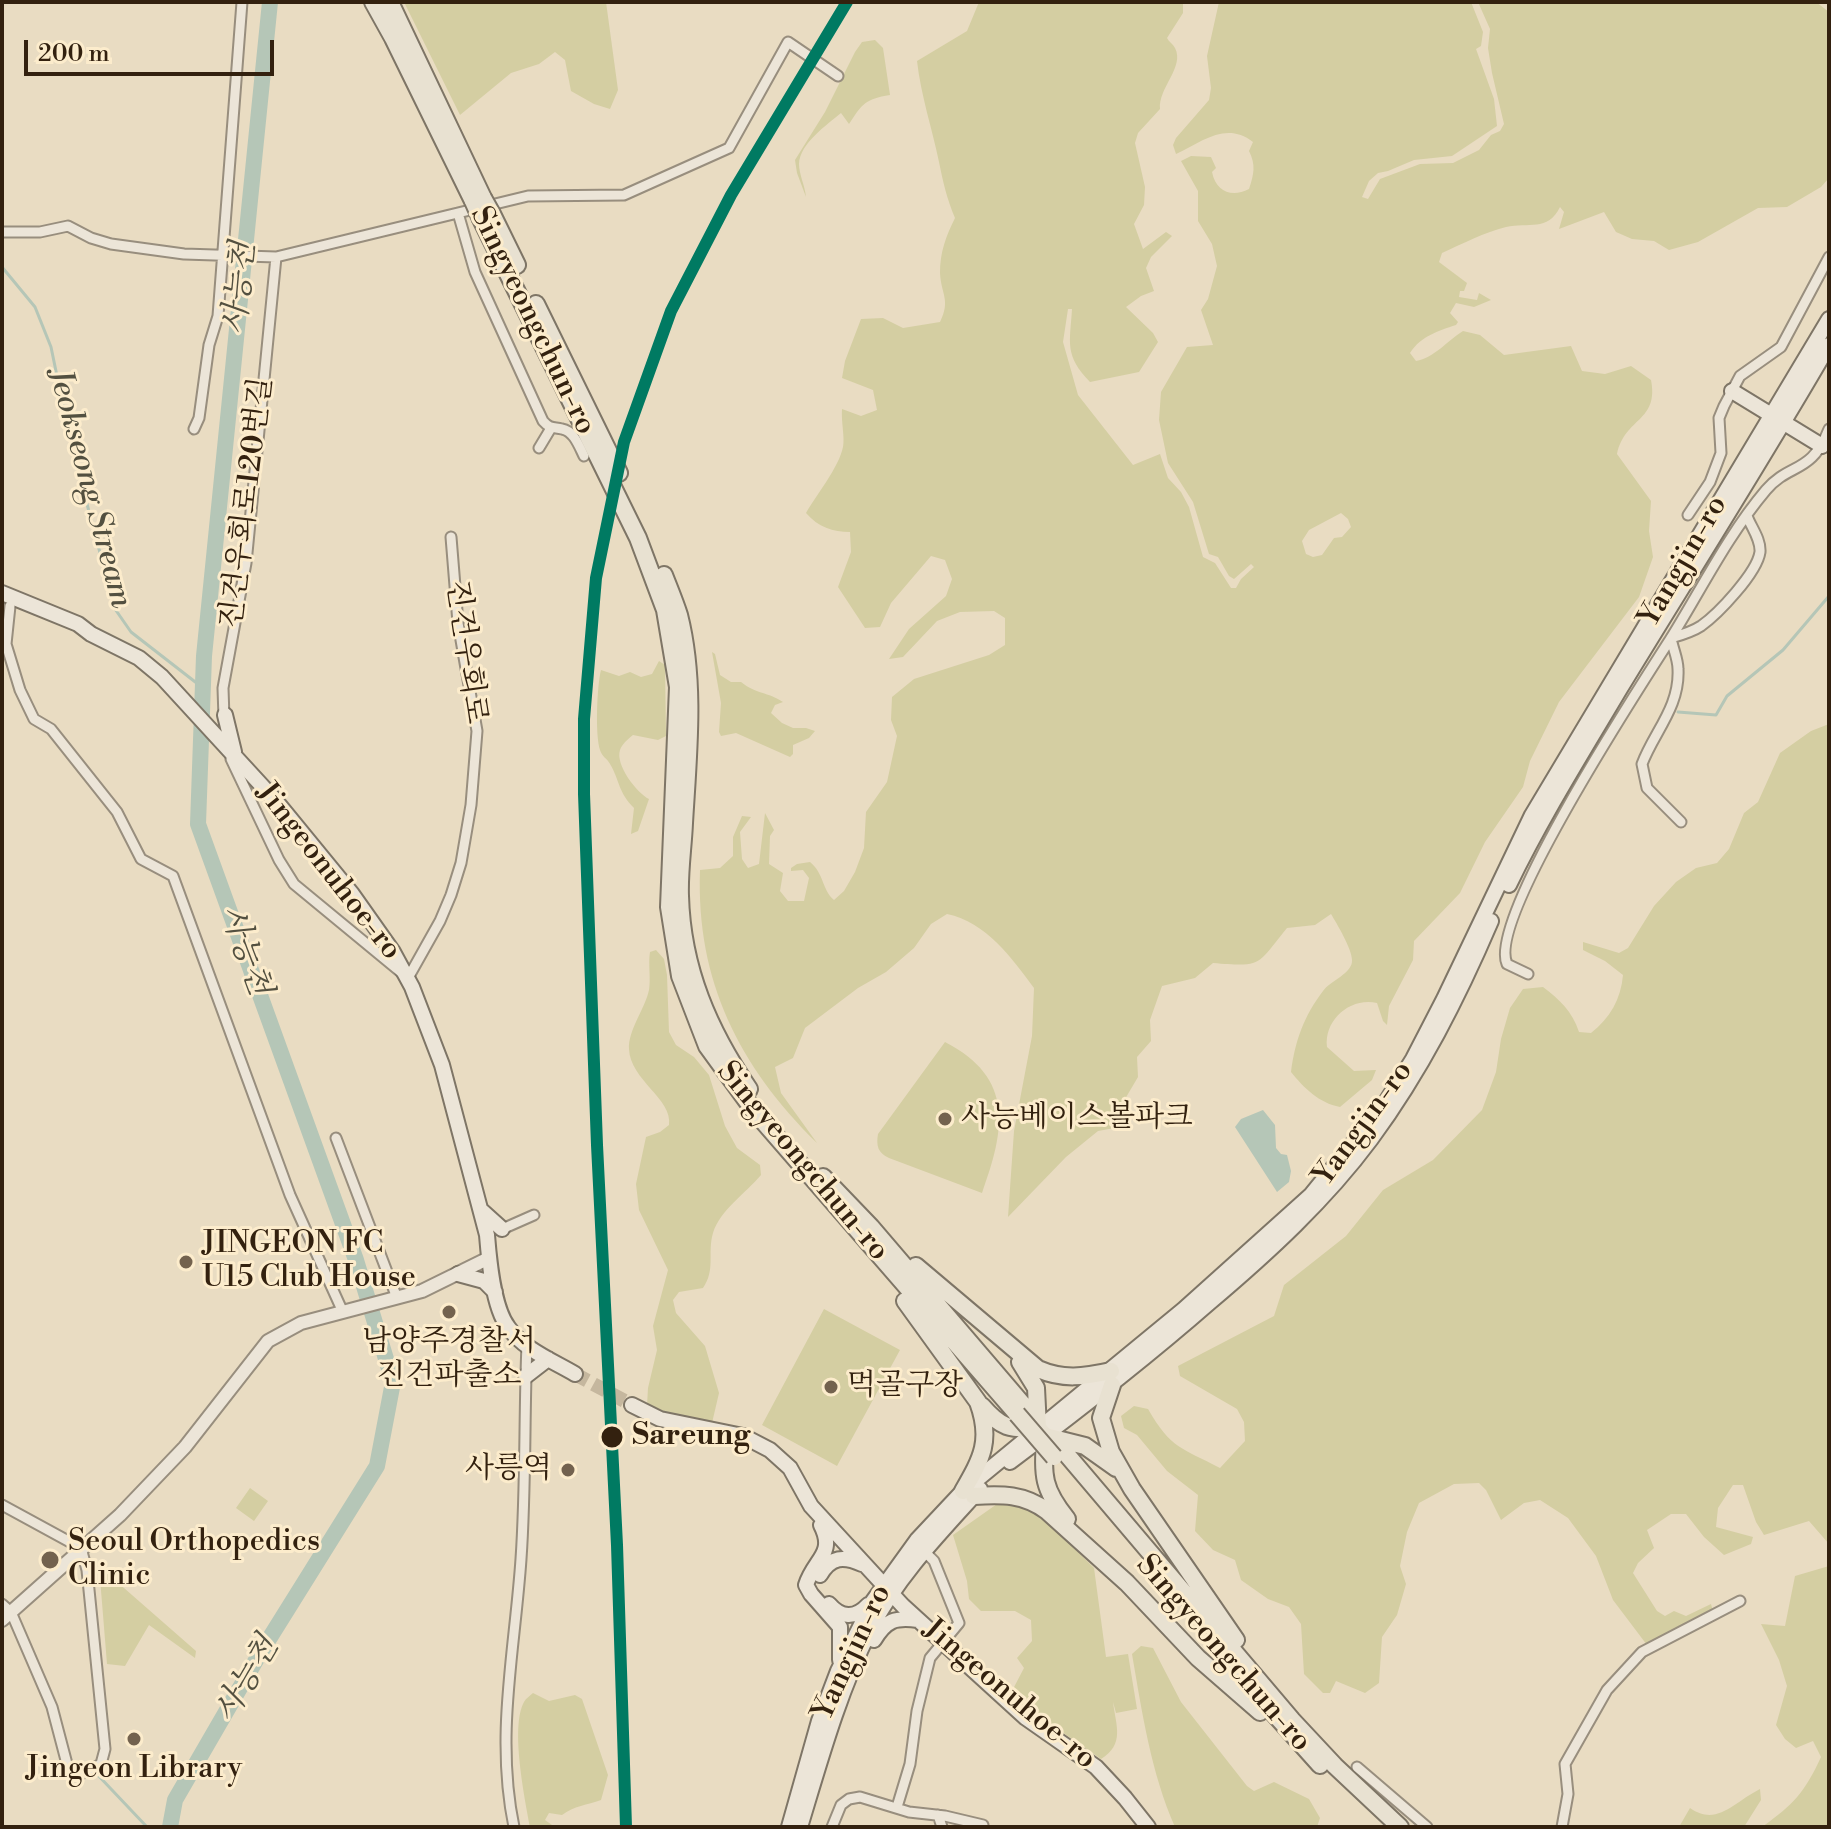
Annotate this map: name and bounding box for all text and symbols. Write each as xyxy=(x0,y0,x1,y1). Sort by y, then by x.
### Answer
scale bar xyxy=(28,24,278,74)
text: 200 m xyxy=(38,39,109,69)
street label: Singyeongchun-ro xyxy=(461,201,603,441)
water label: 사능천 xyxy=(217,240,265,336)
water label: Jeokseong Stream xyxy=(39,366,139,612)
street label: 진건우회로120번길 xyxy=(215,375,281,631)
street label: Yangjin-ro xyxy=(1632,490,1736,634)
street label: 진건우회로 xyxy=(437,578,493,726)
street label: Jingeonuhoe-ro xyxy=(248,776,408,968)
water label: 사능천 xyxy=(210,901,278,1001)
street label: Yangjin-ro xyxy=(1307,1054,1421,1194)
street label: Singyeongchun-ro xyxy=(708,1055,896,1269)
place label: 사능베이스볼파크 xyxy=(961,1101,1193,1137)
marker: 사능베이스볼파크 xyxy=(936,1110,954,1128)
place label: JINGEON FC U15 Club House xyxy=(202,1227,416,1298)
marker: JINGEON FC U15 Club House xyxy=(177,1253,195,1271)
marker: 남양주경찰서 진건파출소 xyxy=(440,1303,458,1321)
place label: 남양주경찰서 진건파출소 xyxy=(362,1325,536,1396)
place label: 먹골구장 xyxy=(847,1369,963,1405)
marker: 먹골구장 xyxy=(822,1378,840,1396)
place label: Sareung xyxy=(632,1419,750,1455)
marker: Sareung xyxy=(599,1424,625,1450)
place label: 사릉역 xyxy=(465,1452,552,1488)
marker: 사릉역 xyxy=(559,1461,577,1479)
place label: Seoul Orthopedics Clinic xyxy=(68,1525,320,1596)
street label: Singyeongchun-ro xyxy=(1128,1548,1318,1760)
marker: Seoul Orthopedics Clinic xyxy=(39,1549,61,1571)
street label: Yangjin-ro xyxy=(806,1579,900,1727)
street label: Jingeonuhoe-ro xyxy=(915,1612,1103,1778)
water label: 사능천 xyxy=(208,1630,288,1730)
marker: Jingeon Library xyxy=(125,1730,143,1748)
place label: Jingeon Library xyxy=(26,1752,242,1788)

